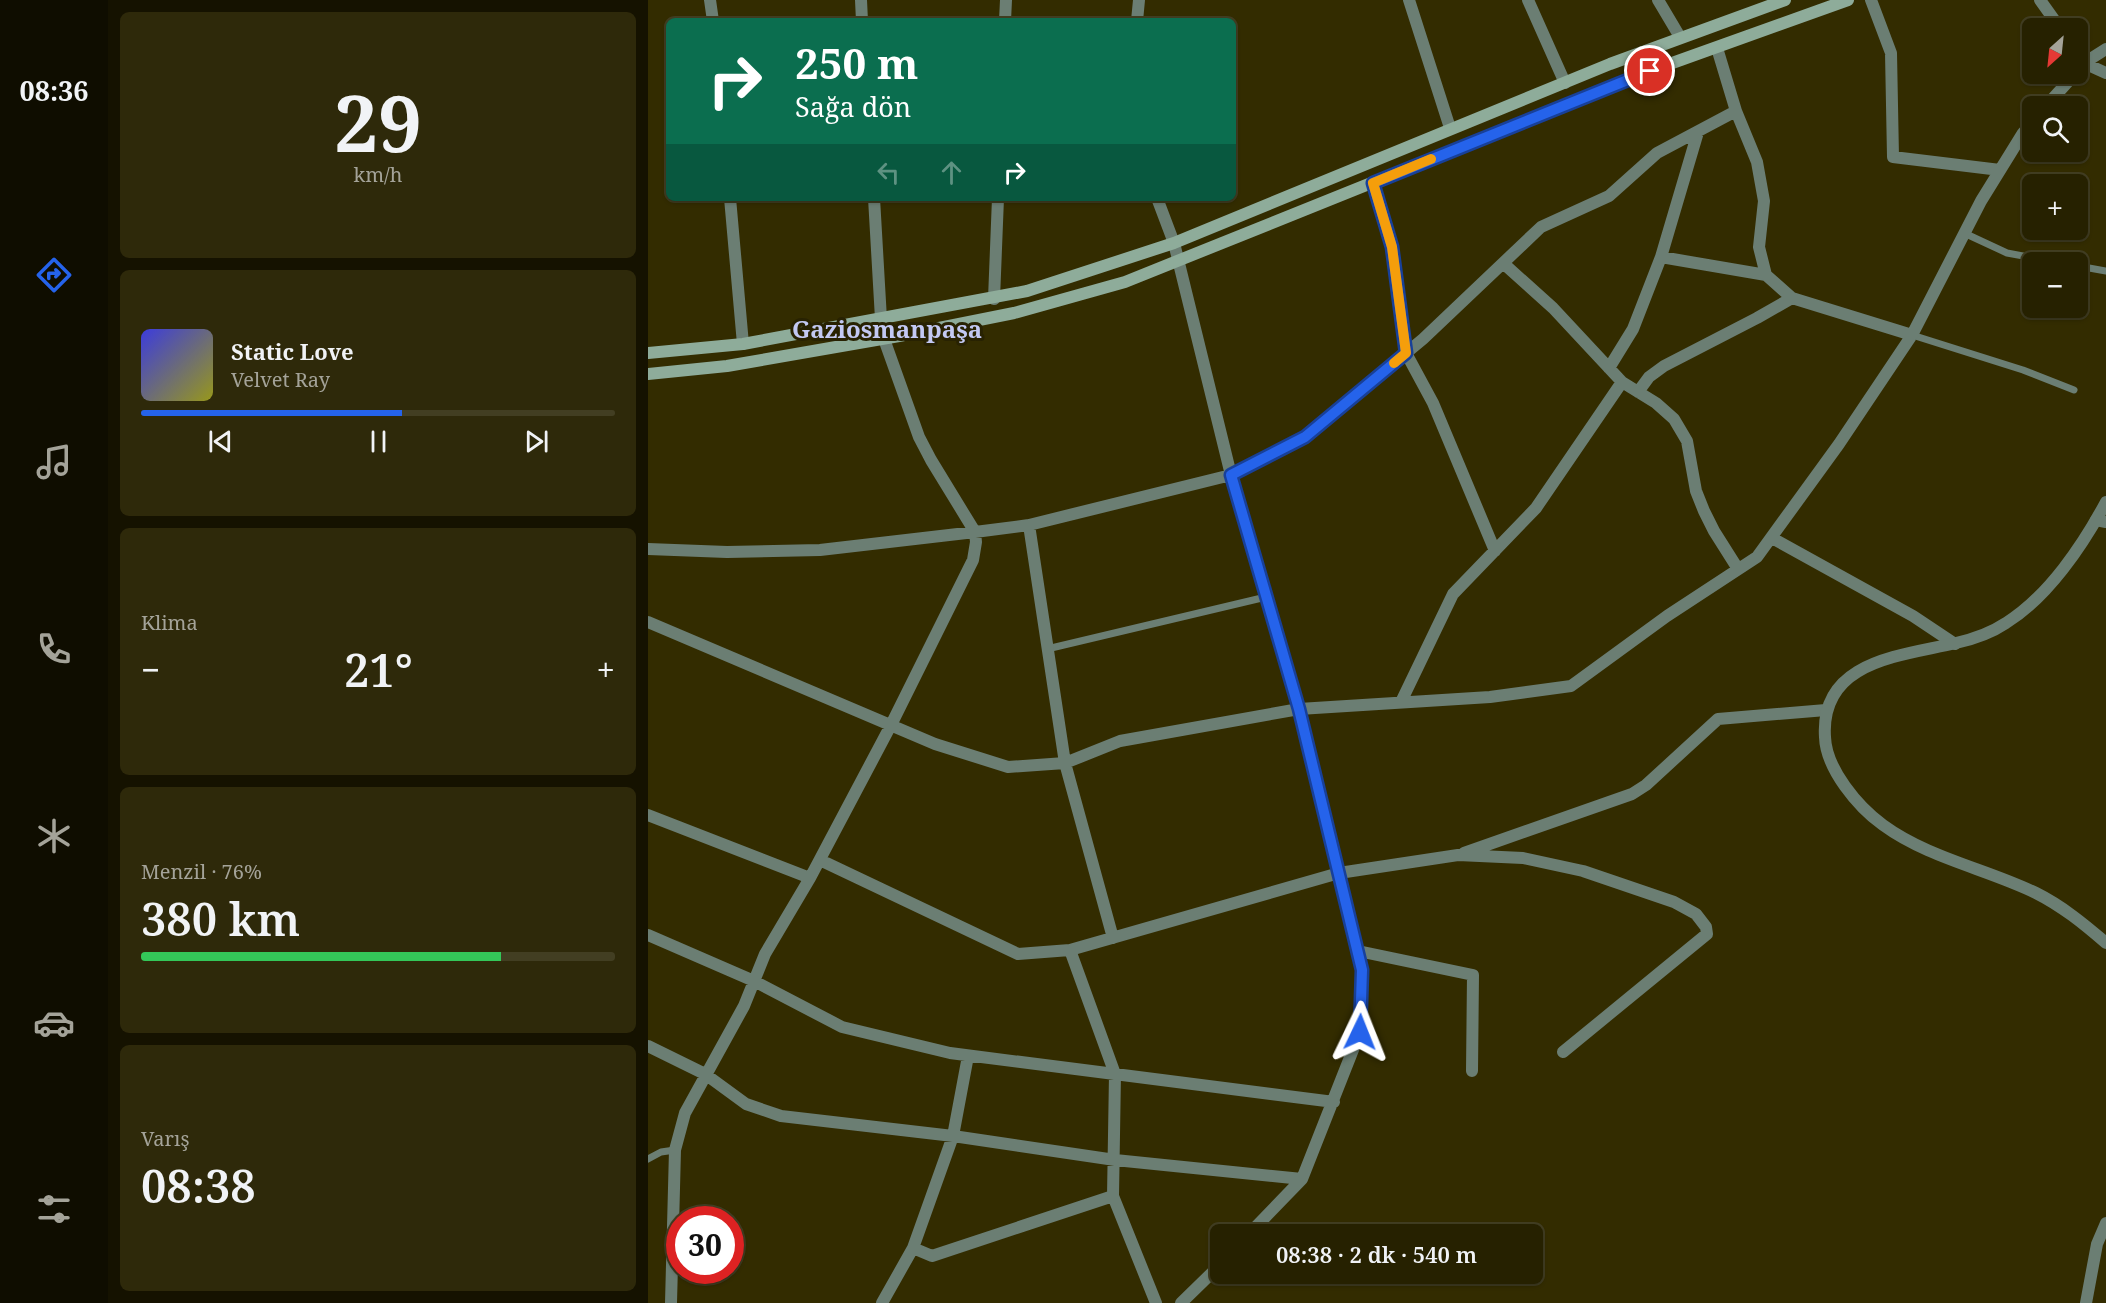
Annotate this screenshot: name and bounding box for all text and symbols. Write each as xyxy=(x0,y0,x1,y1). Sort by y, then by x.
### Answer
north arrow xyxy=(2022,18,2088,84)
map controls xyxy=(2022,18,2088,318)
text: 250 m xyxy=(795,34,919,91)
icon: right xyxy=(696,42,774,120)
pin xyxy=(1624,45,1675,96)
icon: arrive xyxy=(1633,54,1666,87)
text: 29 xyxy=(334,69,422,175)
text: 08:36 xyxy=(19,72,89,109)
text: Sağa dön xyxy=(795,88,911,125)
button: search xyxy=(2022,96,2088,162)
icon: left xyxy=(872,156,905,189)
icon: ahead xyxy=(935,156,968,189)
icon: right xyxy=(998,156,1031,189)
text: km/h xyxy=(353,161,403,188)
button: + xyxy=(2022,174,2088,240)
button: − xyxy=(2022,252,2088,318)
icon: directions xyxy=(33,254,75,296)
district label: Gaziosmanpaşa xyxy=(792,312,982,345)
text: Static Love xyxy=(231,336,354,366)
text: Velvet Ray xyxy=(231,366,330,393)
icon: previous xyxy=(204,425,237,458)
icon: pause xyxy=(362,425,395,458)
icon: next xyxy=(520,425,553,458)
icon: music xyxy=(33,441,75,483)
text: Klima xyxy=(141,609,198,636)
icon: phone xyxy=(33,628,75,670)
text: 21° xyxy=(344,639,413,700)
text: − xyxy=(141,647,160,692)
text: + xyxy=(597,647,615,692)
icon: climate xyxy=(33,815,75,857)
text: Menzil · 76% xyxy=(141,858,262,885)
text: 380 km xyxy=(141,888,300,949)
position arrow xyxy=(1328,1000,1392,1064)
icon: car xyxy=(33,1002,75,1044)
text: Varış xyxy=(141,1125,189,1152)
text: 08:38 xyxy=(141,1155,256,1216)
icon: filters xyxy=(33,1188,75,1230)
speed limit sign: 30 xyxy=(666,1206,744,1284)
text: 08:38 · 2 dk · 540 m xyxy=(1276,1239,1477,1269)

